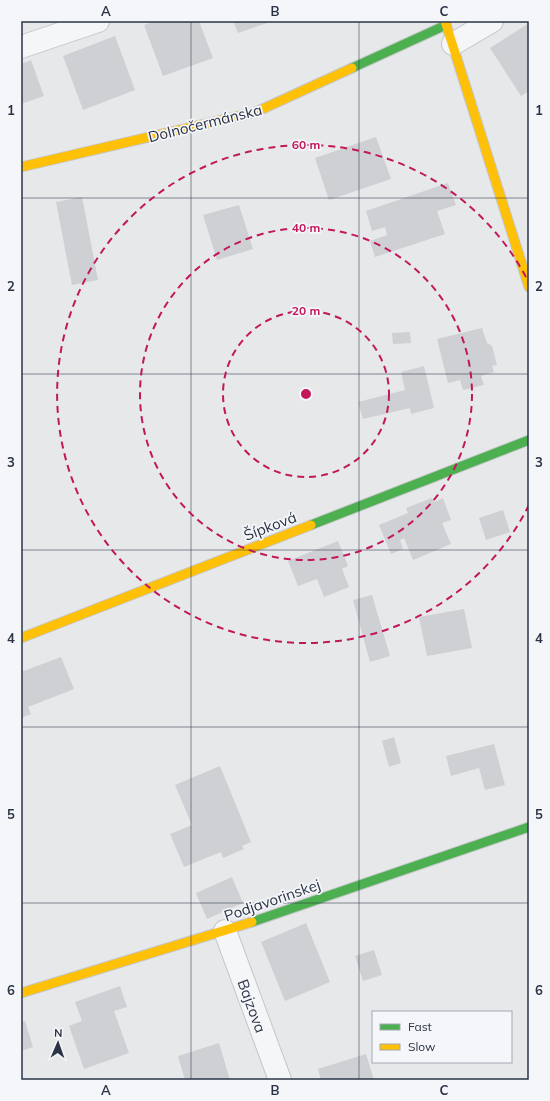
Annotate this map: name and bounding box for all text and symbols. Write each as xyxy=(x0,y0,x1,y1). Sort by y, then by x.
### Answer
text: A xyxy=(101,3,111,19)
text: B xyxy=(271,3,280,19)
text: C xyxy=(440,3,449,19)
street label: Dolnočermánska xyxy=(146,100,264,146)
text: 1 xyxy=(7,102,15,118)
text: 1 xyxy=(535,102,543,118)
text: 60 m xyxy=(292,137,320,152)
text: 40 m xyxy=(292,220,320,235)
text: 2 xyxy=(7,278,15,294)
text: 2 xyxy=(535,278,543,294)
text: 20 m xyxy=(292,303,320,318)
centre of rings xyxy=(299,387,313,401)
text: 3 xyxy=(7,454,15,470)
text: 3 xyxy=(535,454,543,470)
street label: Šípková xyxy=(241,507,299,545)
text: 4 xyxy=(7,630,15,646)
text: 4 xyxy=(535,630,543,646)
text: 5 xyxy=(7,806,15,822)
text: 5 xyxy=(535,806,543,822)
street label: Podjavorinskej xyxy=(221,875,323,925)
street label: Bajzova xyxy=(234,977,270,1035)
text: 6 xyxy=(7,982,15,998)
text: 6 xyxy=(535,982,543,998)
legend xyxy=(372,1011,512,1063)
text: Fast xyxy=(408,1019,432,1034)
north arrow xyxy=(38,1023,78,1063)
text: N xyxy=(54,1026,63,1040)
text: Slow xyxy=(408,1039,436,1054)
text: A xyxy=(101,1082,111,1098)
text: B xyxy=(271,1082,280,1098)
text: C xyxy=(440,1082,449,1098)

